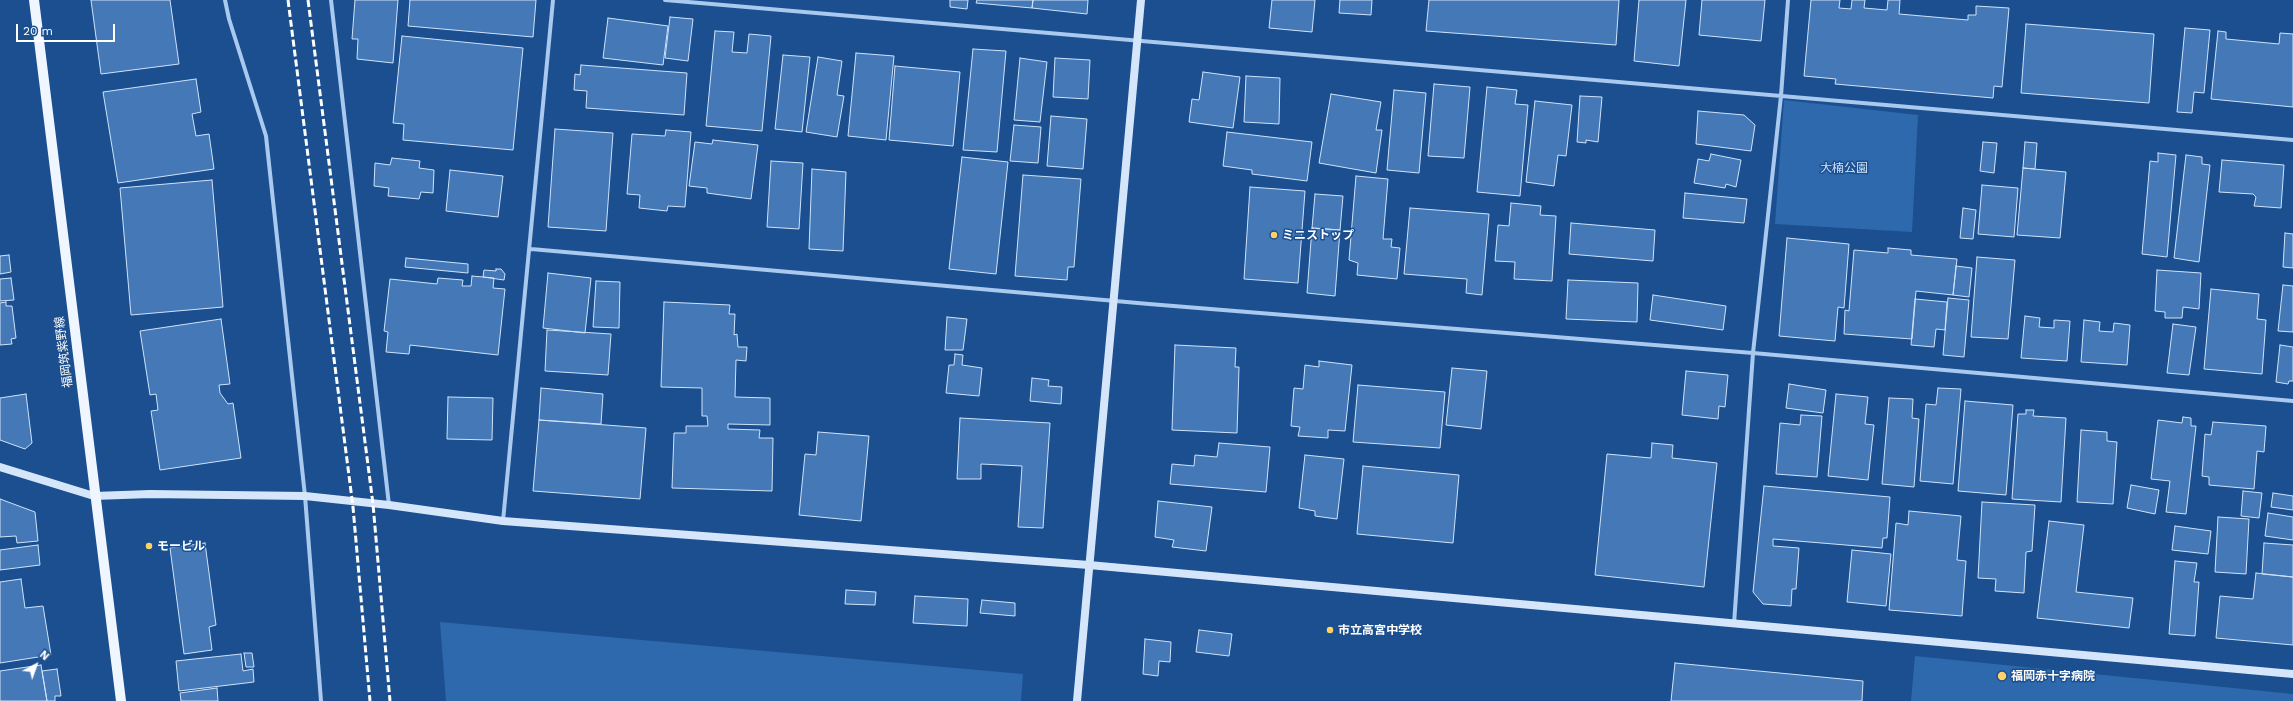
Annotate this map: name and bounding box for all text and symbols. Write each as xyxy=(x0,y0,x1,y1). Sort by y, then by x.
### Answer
scale bar xyxy=(18,16,117,42)
text: 20 m xyxy=(23,24,53,38)
park label: 大楠公園 xyxy=(1820,161,1868,175)
place label: ミニストップ xyxy=(1282,228,1354,242)
marker: ミニストップ xyxy=(1269,230,1279,240)
street label: 福岡筑紫野線 xyxy=(52,315,76,389)
place label: モービル xyxy=(157,539,205,553)
marker: モービル xyxy=(144,541,154,551)
place label: 市立高宮中学校 xyxy=(1338,623,1422,637)
marker: 市立高宮中学校 xyxy=(1325,625,1335,635)
north arrow xyxy=(16,645,56,685)
text: N xyxy=(37,648,52,663)
place label: 福岡赤十字病院 xyxy=(2011,669,2095,683)
marker: 福岡赤十字病院 xyxy=(1996,670,2008,682)

